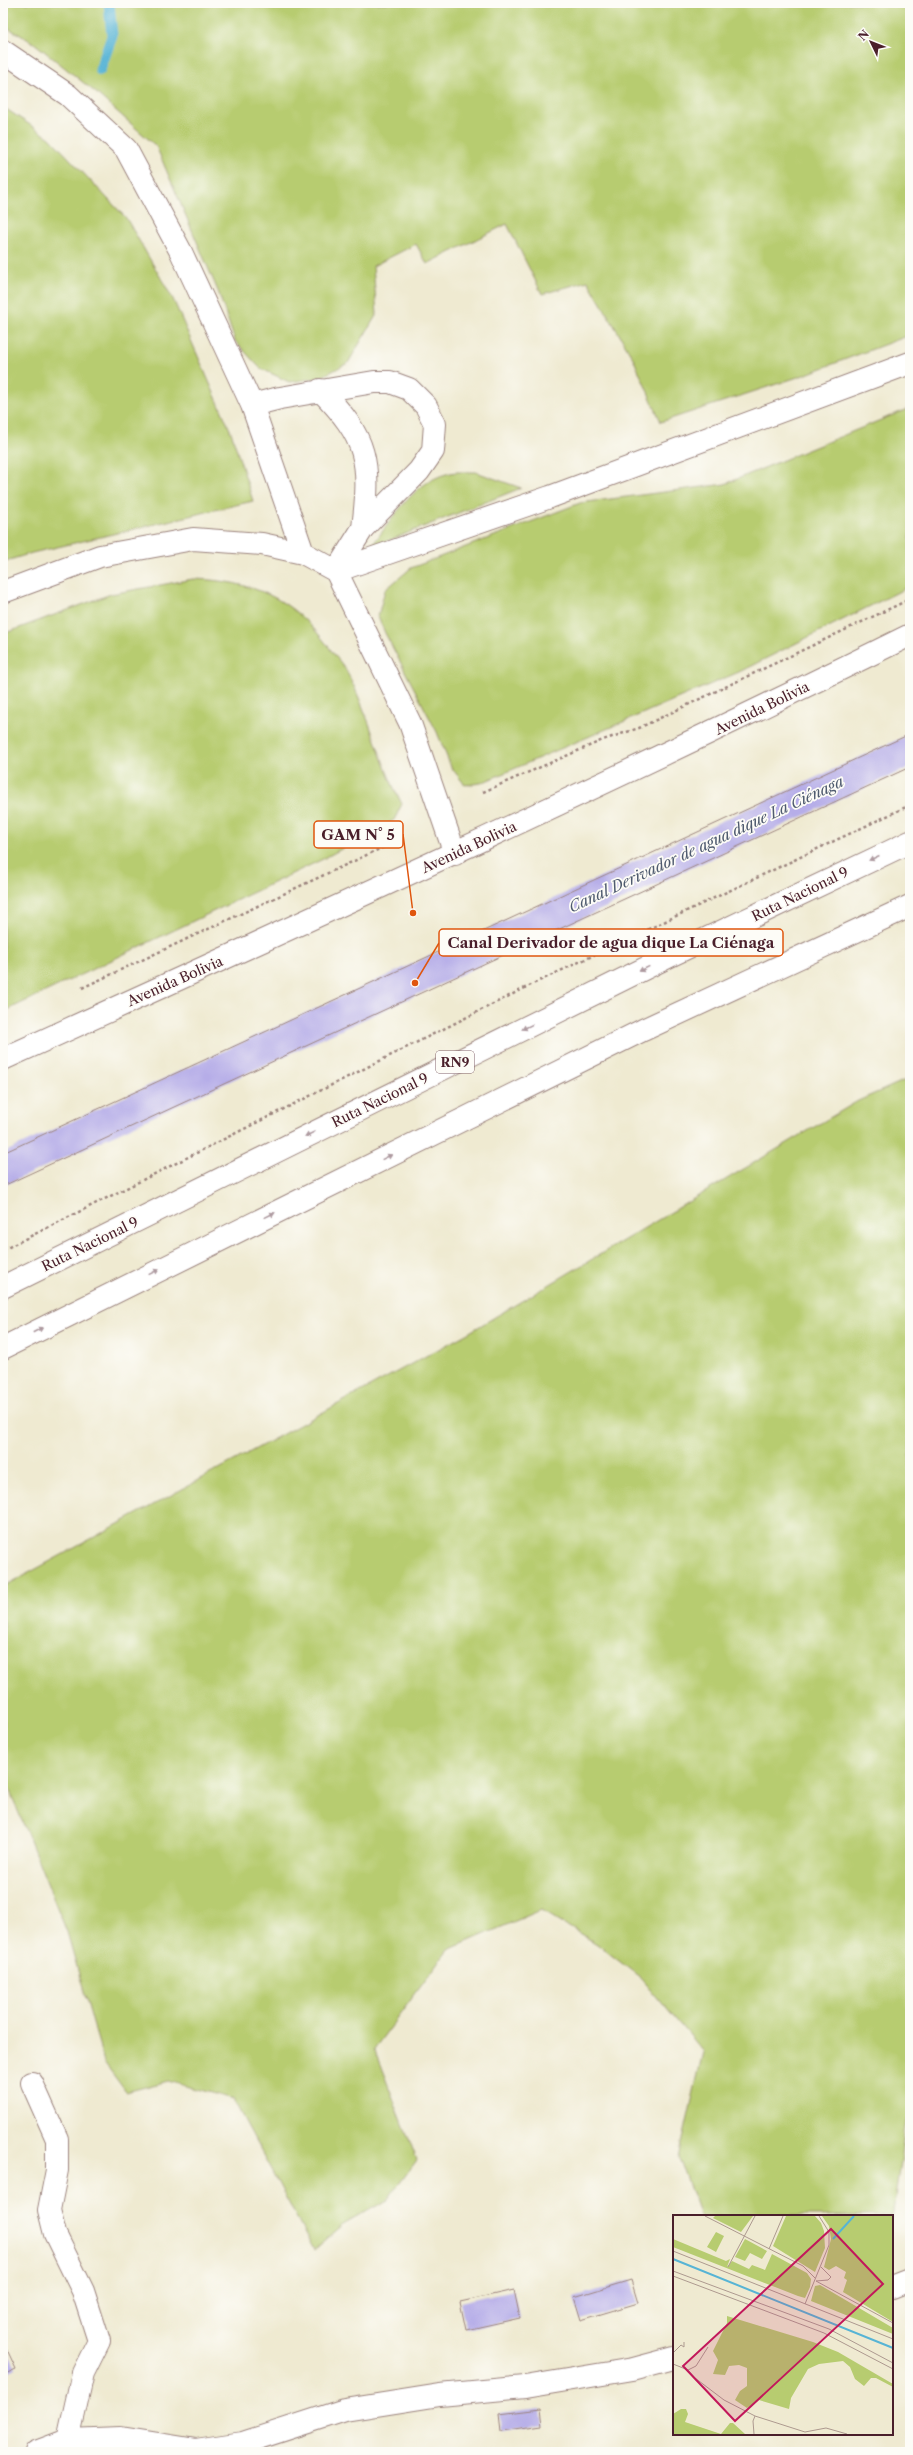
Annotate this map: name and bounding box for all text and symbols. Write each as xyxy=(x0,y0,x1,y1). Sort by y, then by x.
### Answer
north arrow xyxy=(851,22,891,62)
text: N xyxy=(855,27,872,43)
street label: Avenida Bolivia xyxy=(711,677,813,739)
water label: Canal Derivador de agua dique La Ciénaga xyxy=(565,772,847,916)
street label: Avenida Bolivia xyxy=(418,817,520,877)
callout: GAM N° 5 xyxy=(314,821,403,848)
text: GAM N° 5 xyxy=(321,825,395,844)
one-way arrow xyxy=(869,855,880,861)
street label: Ruta Nacional 9 xyxy=(749,863,851,925)
callout: Canal Derivador de agua dique La Ciénaga xyxy=(439,929,783,956)
text: Canal Derivador de agua dique La Ciénaga xyxy=(448,933,775,952)
street label: Avenida Bolivia xyxy=(123,952,226,1011)
one-way arrow xyxy=(638,966,649,972)
one-way arrow xyxy=(521,1024,533,1030)
road number: RN9 xyxy=(436,1051,474,1073)
street label: Ruta Nacional 9 xyxy=(329,1069,431,1131)
one-way arrow xyxy=(305,1131,316,1138)
one-way arrow xyxy=(381,1154,393,1160)
one-way arrow xyxy=(265,1211,276,1218)
street label: Ruta Nacional 9 xyxy=(39,1213,141,1275)
one-way arrow xyxy=(148,1269,160,1275)
one-way arrow xyxy=(32,1327,43,1333)
inset map xyxy=(673,2215,893,2435)

